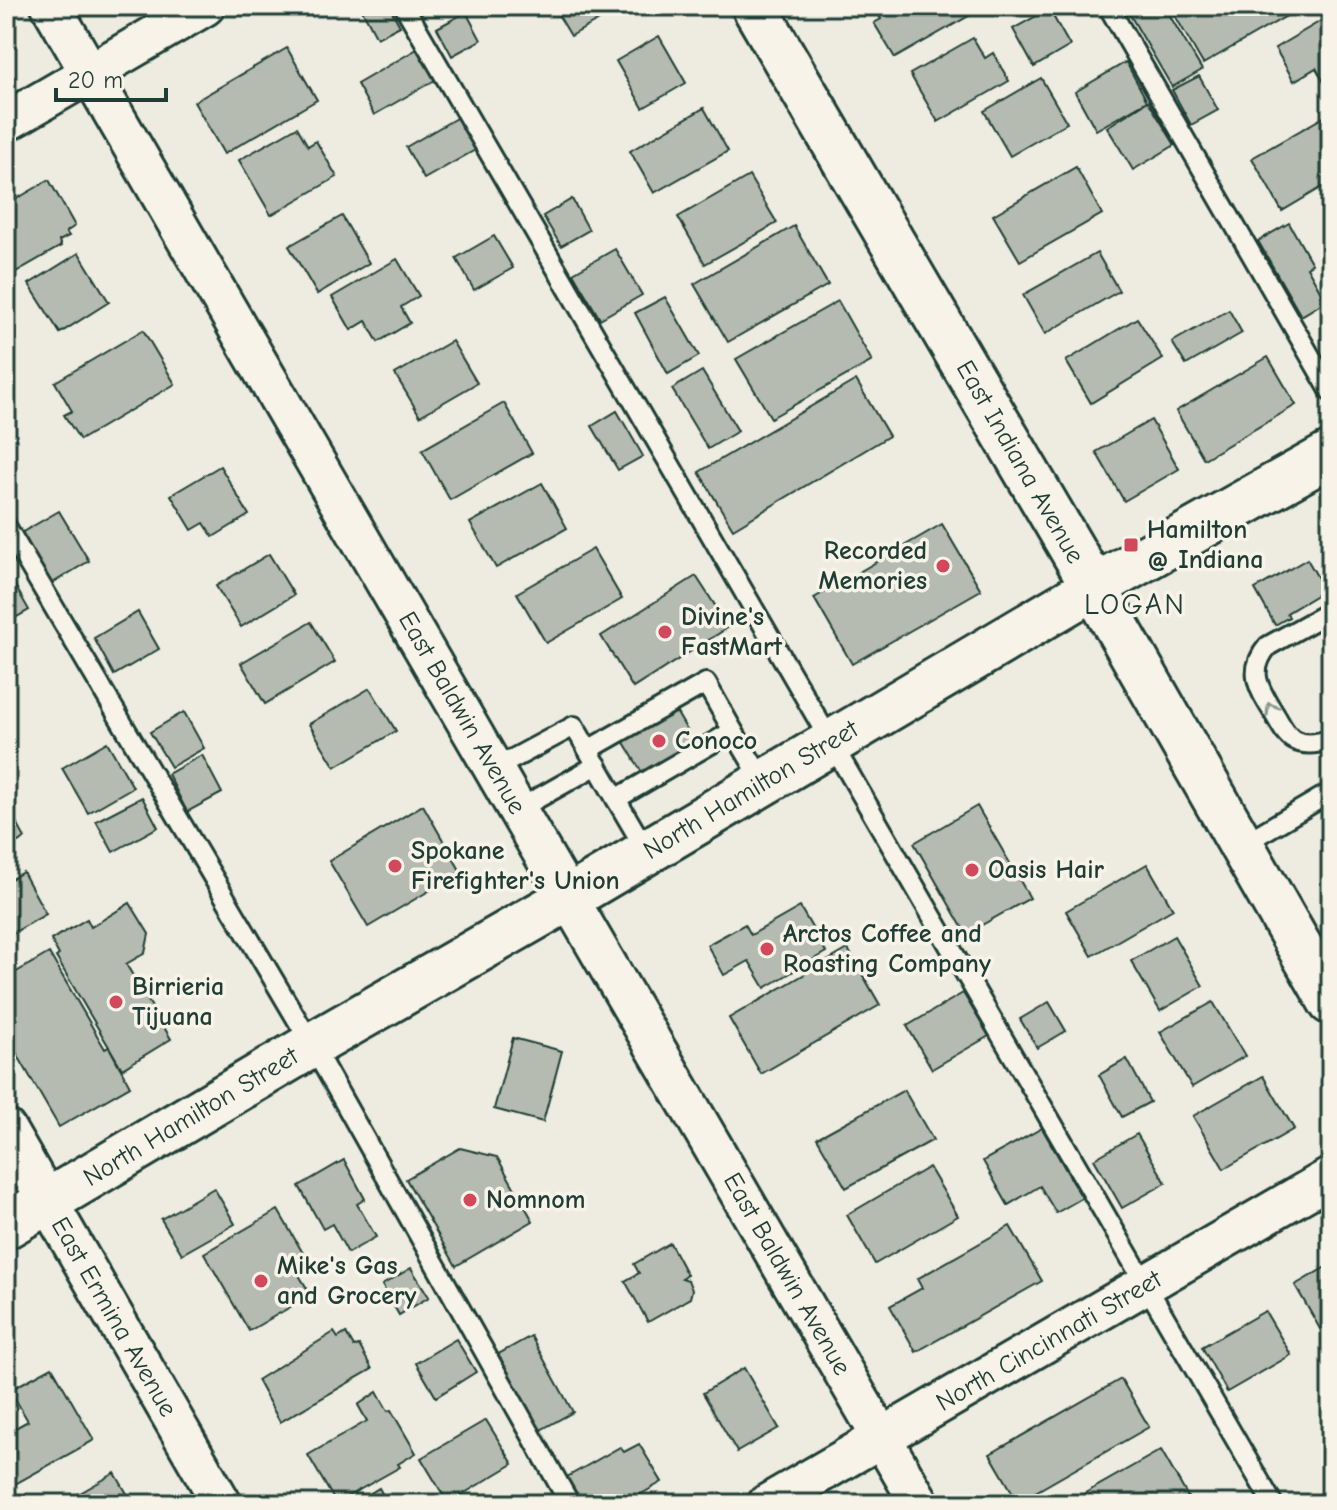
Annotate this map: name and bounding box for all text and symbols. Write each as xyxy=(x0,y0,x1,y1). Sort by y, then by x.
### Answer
scale bar xyxy=(56,52,166,102)
text: 20 m xyxy=(68,66,123,94)
street label: East Indiana Avenue xyxy=(950,355,1090,569)
place label: Hamilton @ Indiana xyxy=(1147,515,1263,575)
place label: Recorded Memories xyxy=(819,536,927,596)
marker: Hamilton @ Indiana xyxy=(1122,536,1140,554)
marker: Recorded Memories xyxy=(934,557,952,575)
district label: LOGAN xyxy=(1084,587,1186,622)
place label: Divine's FastMart xyxy=(681,602,783,662)
street label: East Baldwin Avenue xyxy=(392,606,532,820)
marker: Divine's FastMart xyxy=(656,623,674,641)
one-way arrow xyxy=(1265,702,1281,717)
street label: North Hamilton Street xyxy=(638,713,865,866)
place label: Conoco xyxy=(675,726,757,756)
marker: Conoco xyxy=(650,732,668,750)
place label: Spokane Firefighter's Union xyxy=(411,836,620,896)
place label: Oasis Hair xyxy=(988,855,1105,885)
marker: Spokane Firefighter's Union xyxy=(386,857,404,875)
marker: Oasis Hair xyxy=(963,861,981,879)
place label: Arctos Coffee and Roasting Company xyxy=(783,919,991,979)
marker: Arctos Coffee and Roasting Company xyxy=(758,940,776,958)
place label: Birrieria Tijuana xyxy=(132,972,224,1032)
marker: Birrieria Tijuana xyxy=(107,993,125,1011)
street label: North Hamilton Street xyxy=(78,1040,305,1193)
street label: East Baldwin Avenue xyxy=(717,1167,857,1381)
place label: Nomnom xyxy=(486,1185,585,1215)
marker: Nomnom xyxy=(461,1191,479,1209)
street label: East Ermina Avenue xyxy=(45,1212,183,1422)
place label: Mike's Gas and Grocery xyxy=(277,1251,417,1311)
street label: North Cincinnati Street xyxy=(931,1263,1168,1418)
marker: Mike's Gas and Grocery xyxy=(252,1272,270,1290)

